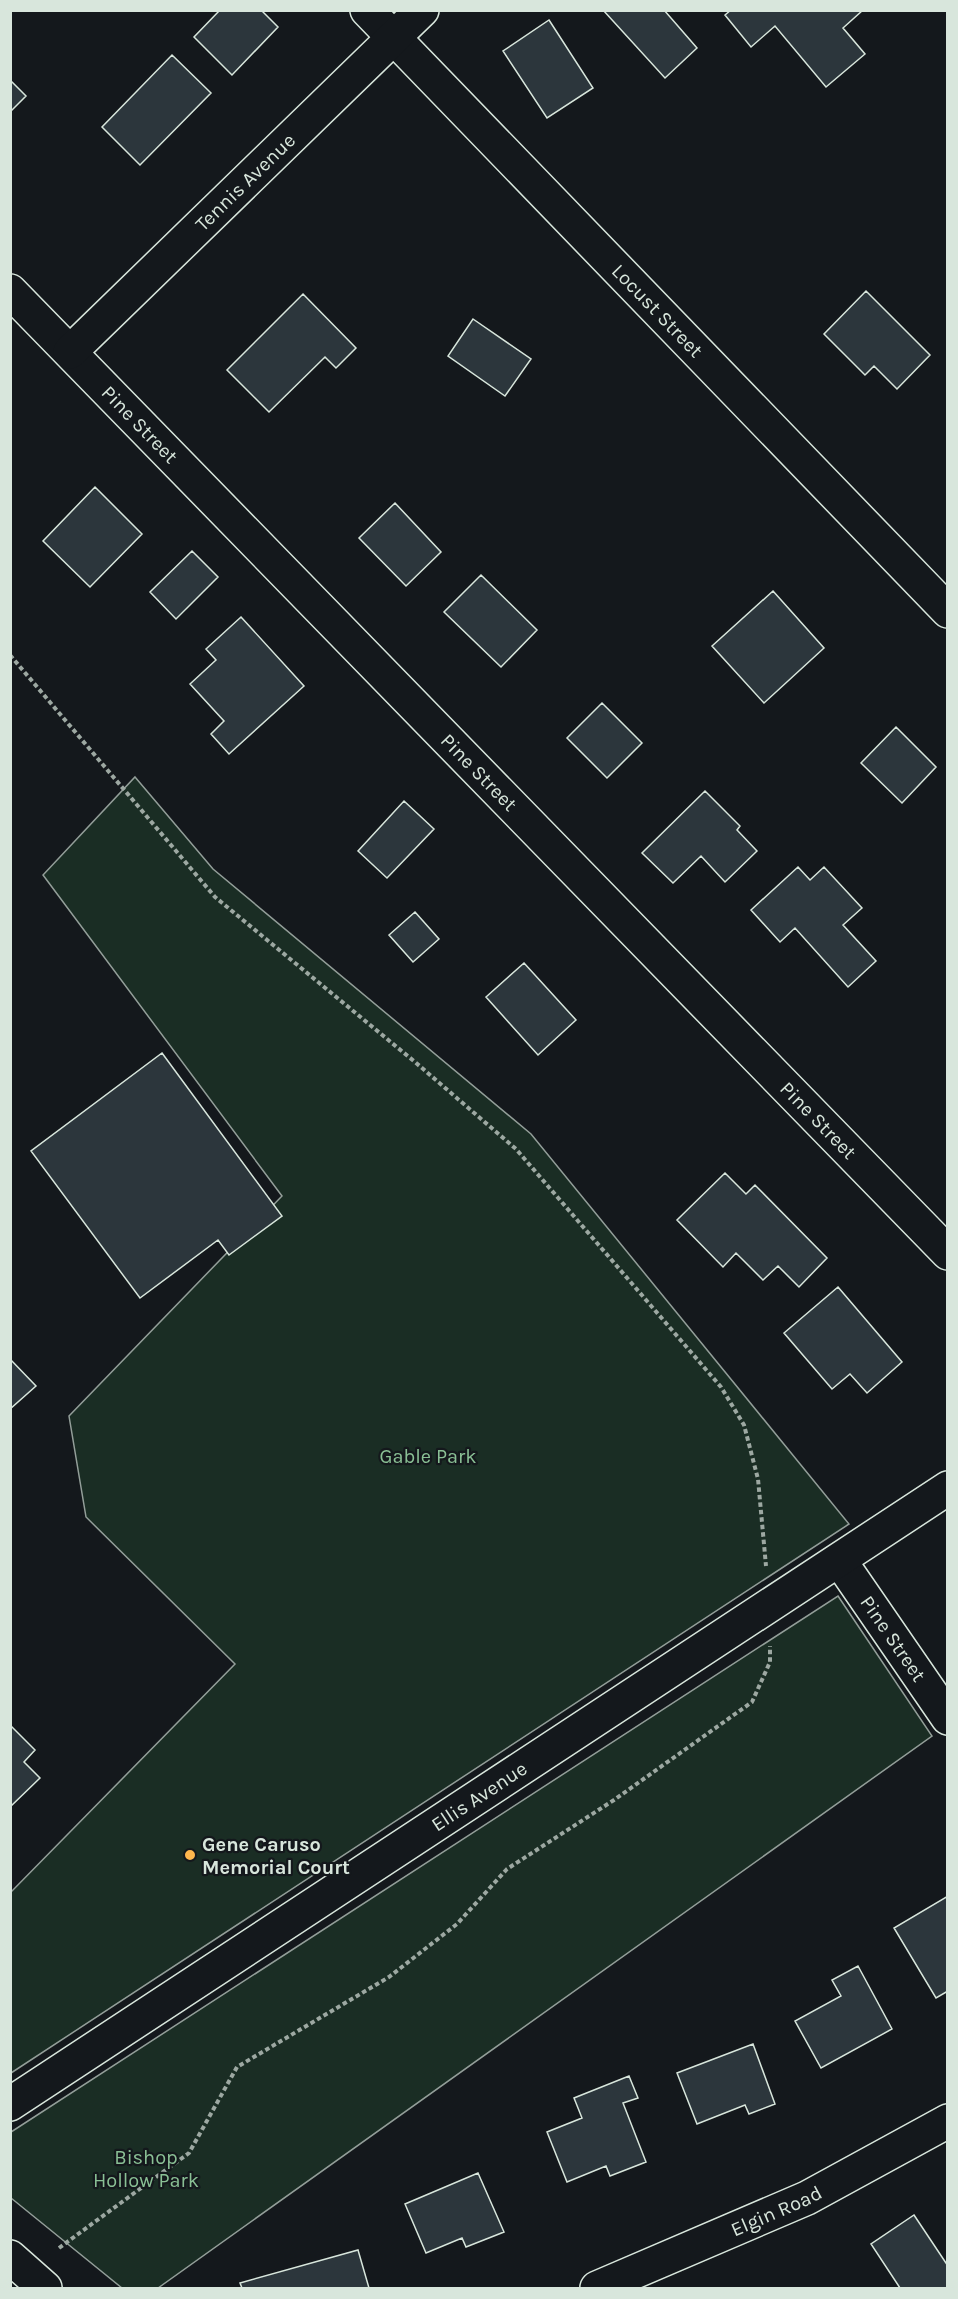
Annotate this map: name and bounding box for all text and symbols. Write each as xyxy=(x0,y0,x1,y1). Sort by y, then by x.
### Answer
street label: Tennis Avenue xyxy=(191,129,300,236)
street label: Locust Street xyxy=(607,260,708,363)
street label: Pine Street xyxy=(97,381,183,468)
street label: Pine Street xyxy=(436,729,522,816)
street label: Pine Street xyxy=(775,1077,861,1164)
park label: Gable Park xyxy=(380,1445,476,1468)
street label: Pine Street xyxy=(855,1591,931,1686)
street label: Ellis Avenue xyxy=(427,1757,531,1836)
place label: Gene Caruso Memorial Court xyxy=(202,1833,350,1879)
marker: Gene Caruso Memorial Court xyxy=(183,1848,197,1862)
park label: Bishop Hollow Park xyxy=(93,2146,199,2192)
street label: Elgin Road xyxy=(727,2181,826,2241)

